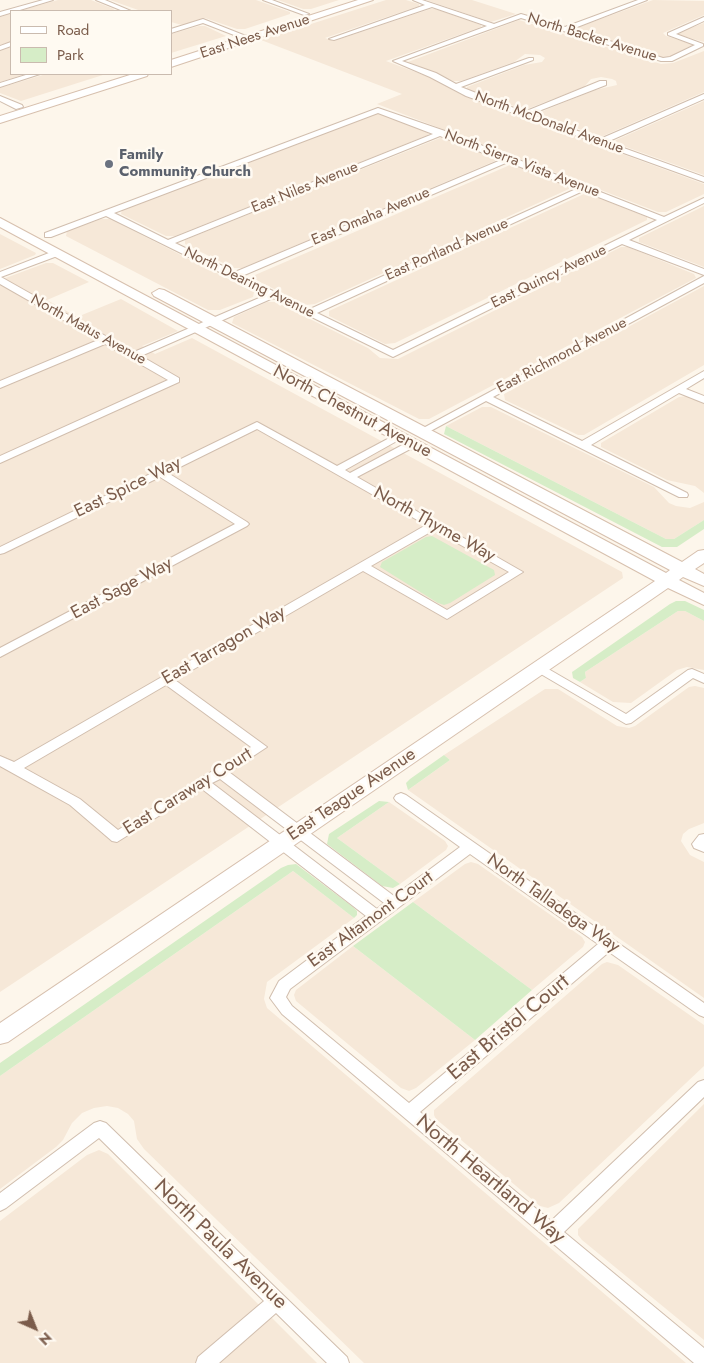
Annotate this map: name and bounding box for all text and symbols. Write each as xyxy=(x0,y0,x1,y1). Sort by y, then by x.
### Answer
legend xyxy=(10,10,172,75)
street label: North Backer Avenue xyxy=(525,10,659,66)
street label: East Nees Avenue xyxy=(198,11,312,63)
text: Road xyxy=(57,19,89,41)
text: Park xyxy=(57,44,84,66)
street label: North McDonald Avenue xyxy=(472,88,626,158)
street label: North Sierra Vista Avenue xyxy=(442,126,602,202)
place label: Family Community Church xyxy=(119,146,251,181)
marker: Family Community Church xyxy=(103,158,115,170)
street label: East Niles Avenue xyxy=(249,158,361,218)
street label: East Omaha Avenue xyxy=(309,184,433,250)
street label: East Portland Avenue xyxy=(383,215,511,285)
street label: East Quincy Avenue xyxy=(488,241,610,313)
street label: North Dearing Avenue xyxy=(181,244,317,322)
street label: North Matus Avenue xyxy=(27,291,149,369)
street label: East Richmond Avenue xyxy=(494,314,630,398)
street label: North Chestnut Avenue xyxy=(269,361,435,463)
street label: East Spice Way xyxy=(71,453,185,523)
street label: North Thyme Way xyxy=(369,483,499,567)
street label: East Sage Way xyxy=(68,553,176,625)
street label: East Tarragon Way xyxy=(158,602,290,690)
street label: East Caraway Court xyxy=(120,744,256,840)
street label: East Teague Avenue xyxy=(284,744,420,846)
street label: North Talladega Way xyxy=(482,850,624,958)
street label: East Altamont Court xyxy=(304,867,438,973)
street label: East Bristol Court xyxy=(443,970,575,1086)
street label: North Heartland Way xyxy=(410,1110,570,1250)
street label: North Paula Avenue xyxy=(148,1175,292,1315)
north arrow xyxy=(10,1303,60,1353)
text: N xyxy=(34,1328,56,1350)

